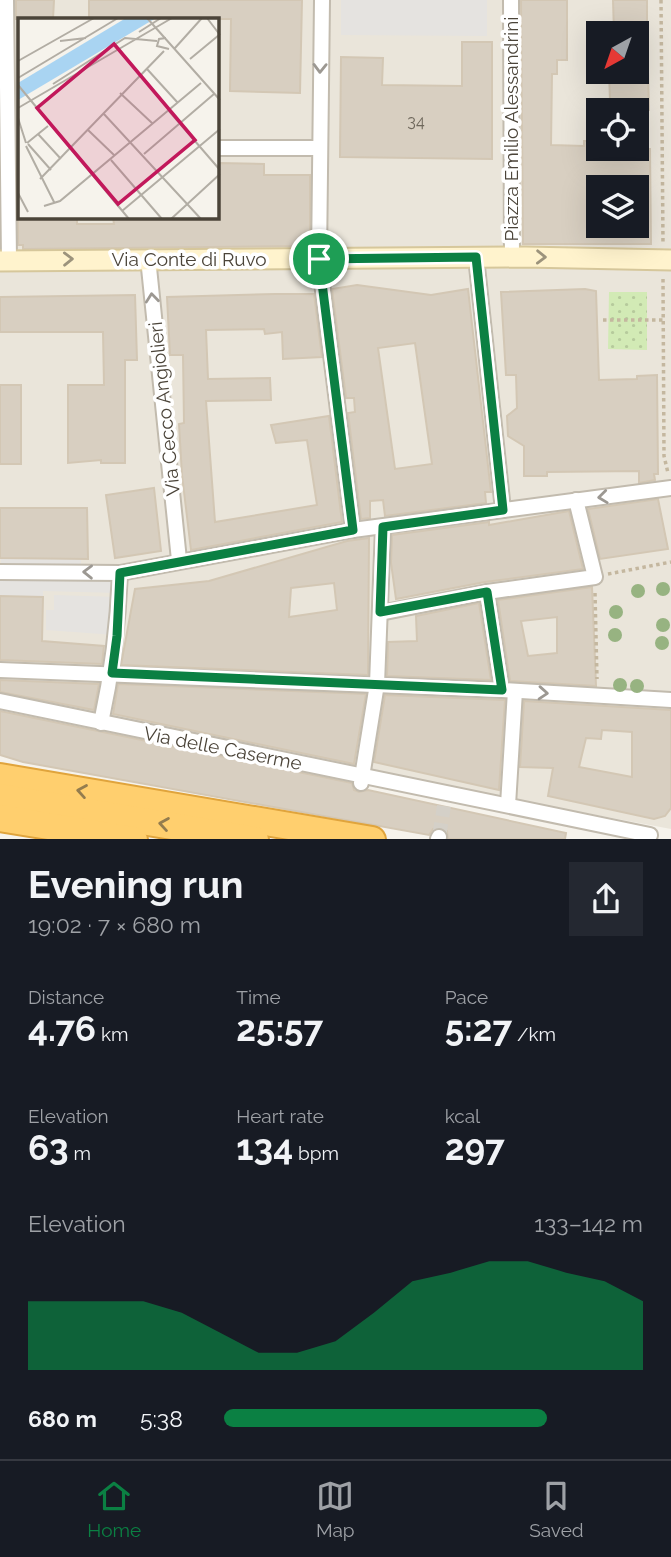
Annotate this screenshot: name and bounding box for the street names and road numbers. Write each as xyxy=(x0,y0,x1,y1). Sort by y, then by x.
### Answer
street label: Piazza Emilio Alessandrini xyxy=(500,17,522,241)
street label: Via Conte di Ruvo xyxy=(111,248,267,270)
street label: Via Cecco Angiolieri xyxy=(144,321,184,497)
street label: Via delle Caserme xyxy=(142,722,304,774)

